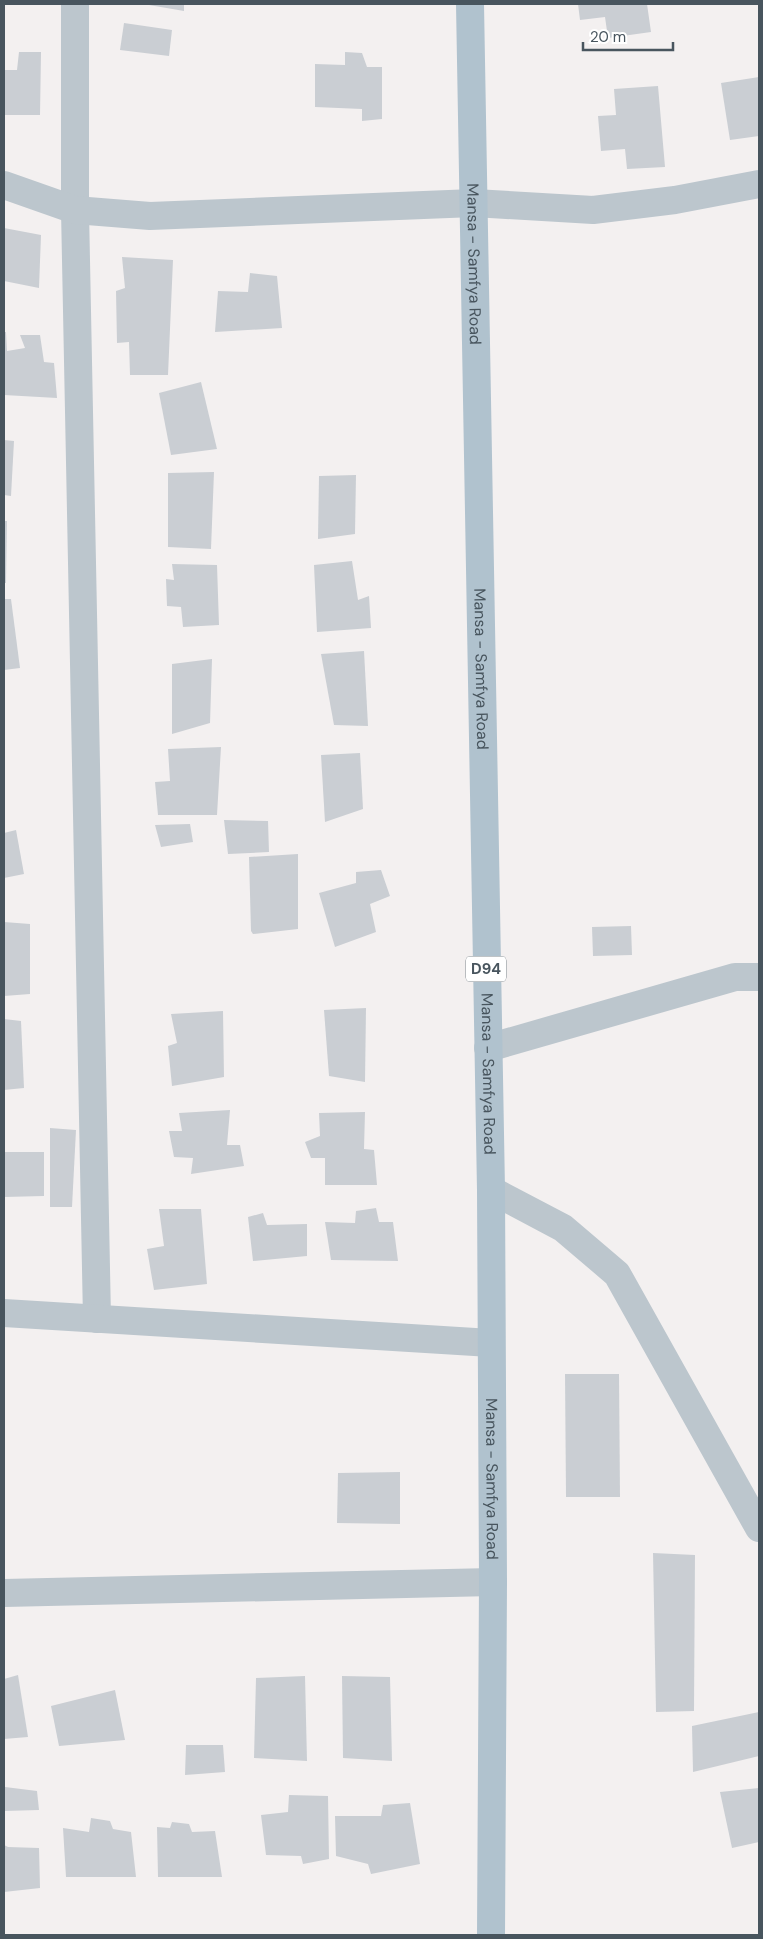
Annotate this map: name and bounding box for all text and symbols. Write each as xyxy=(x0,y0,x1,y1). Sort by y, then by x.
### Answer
scale bar xyxy=(583,20,673,52)
text: 20 m xyxy=(590,27,626,47)
street label: Mansa - Samfya Road xyxy=(463,183,487,345)
street label: Mansa - Samfya Road xyxy=(470,588,494,750)
road number: D94 xyxy=(466,956,506,982)
street label: Mansa - Samfya Road xyxy=(477,993,501,1155)
street label: Mansa - Samfya Road xyxy=(482,1398,503,1560)

